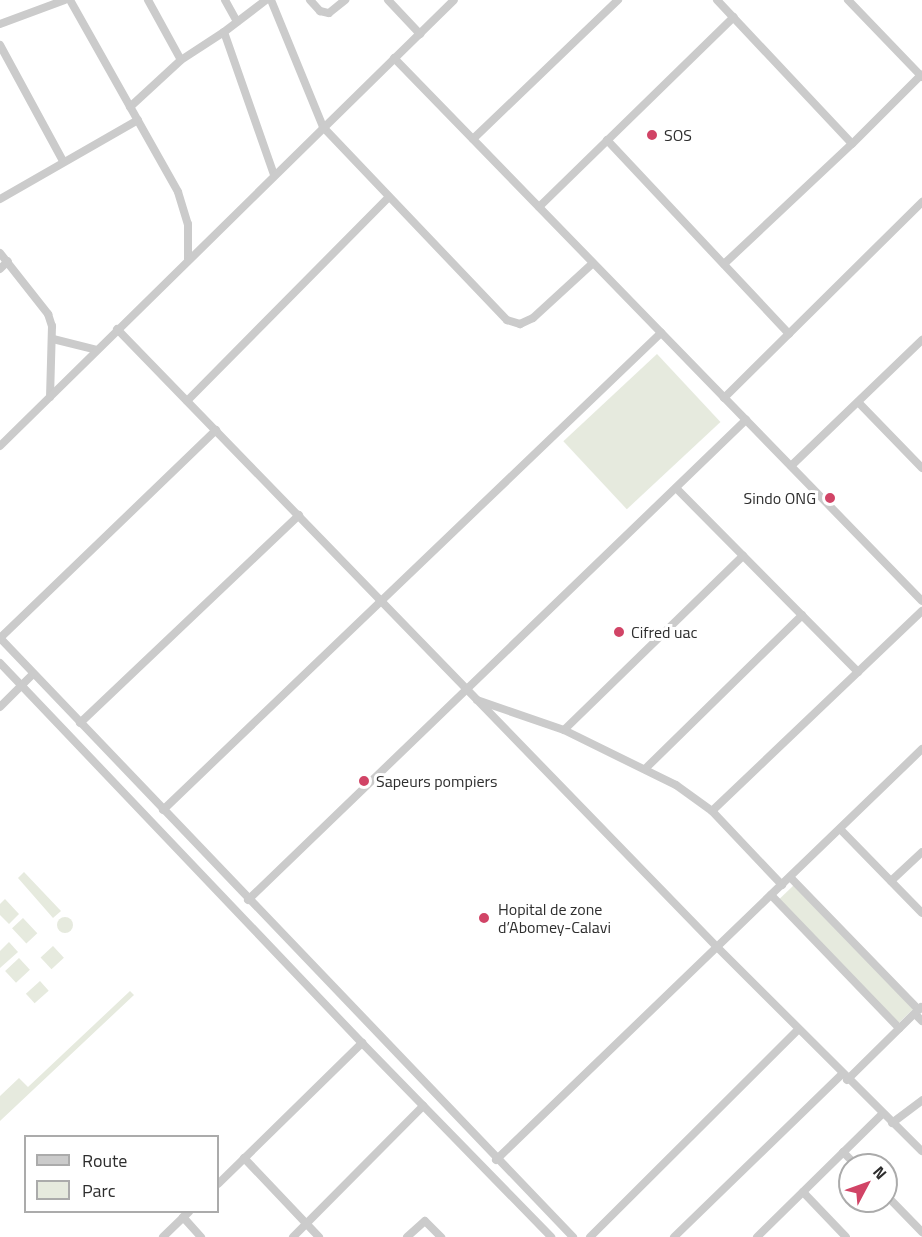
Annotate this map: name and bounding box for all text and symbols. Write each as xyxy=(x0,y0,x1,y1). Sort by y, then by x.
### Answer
place label: SOS xyxy=(664,125,692,145)
marker: SOS xyxy=(645,128,659,142)
place label: Sindo ONG xyxy=(744,488,816,508)
marker: Sindo ONG xyxy=(821,489,839,507)
place label: Cifred uac xyxy=(631,622,697,642)
marker: Cifred uac xyxy=(612,625,626,639)
place label: Sapeurs pompiers xyxy=(376,771,497,791)
marker: Sapeurs pompiers xyxy=(357,774,371,788)
place label: Hopital de zone d’Abomey-Calavi xyxy=(498,899,611,937)
marker: Hopital de zone d’Abomey-Calavi xyxy=(475,909,493,927)
legend xyxy=(24,1135,219,1213)
text: Route xyxy=(82,1147,127,1174)
north arrow xyxy=(838,1153,898,1213)
text: N xyxy=(867,1160,893,1185)
text: Parc xyxy=(82,1177,116,1204)

